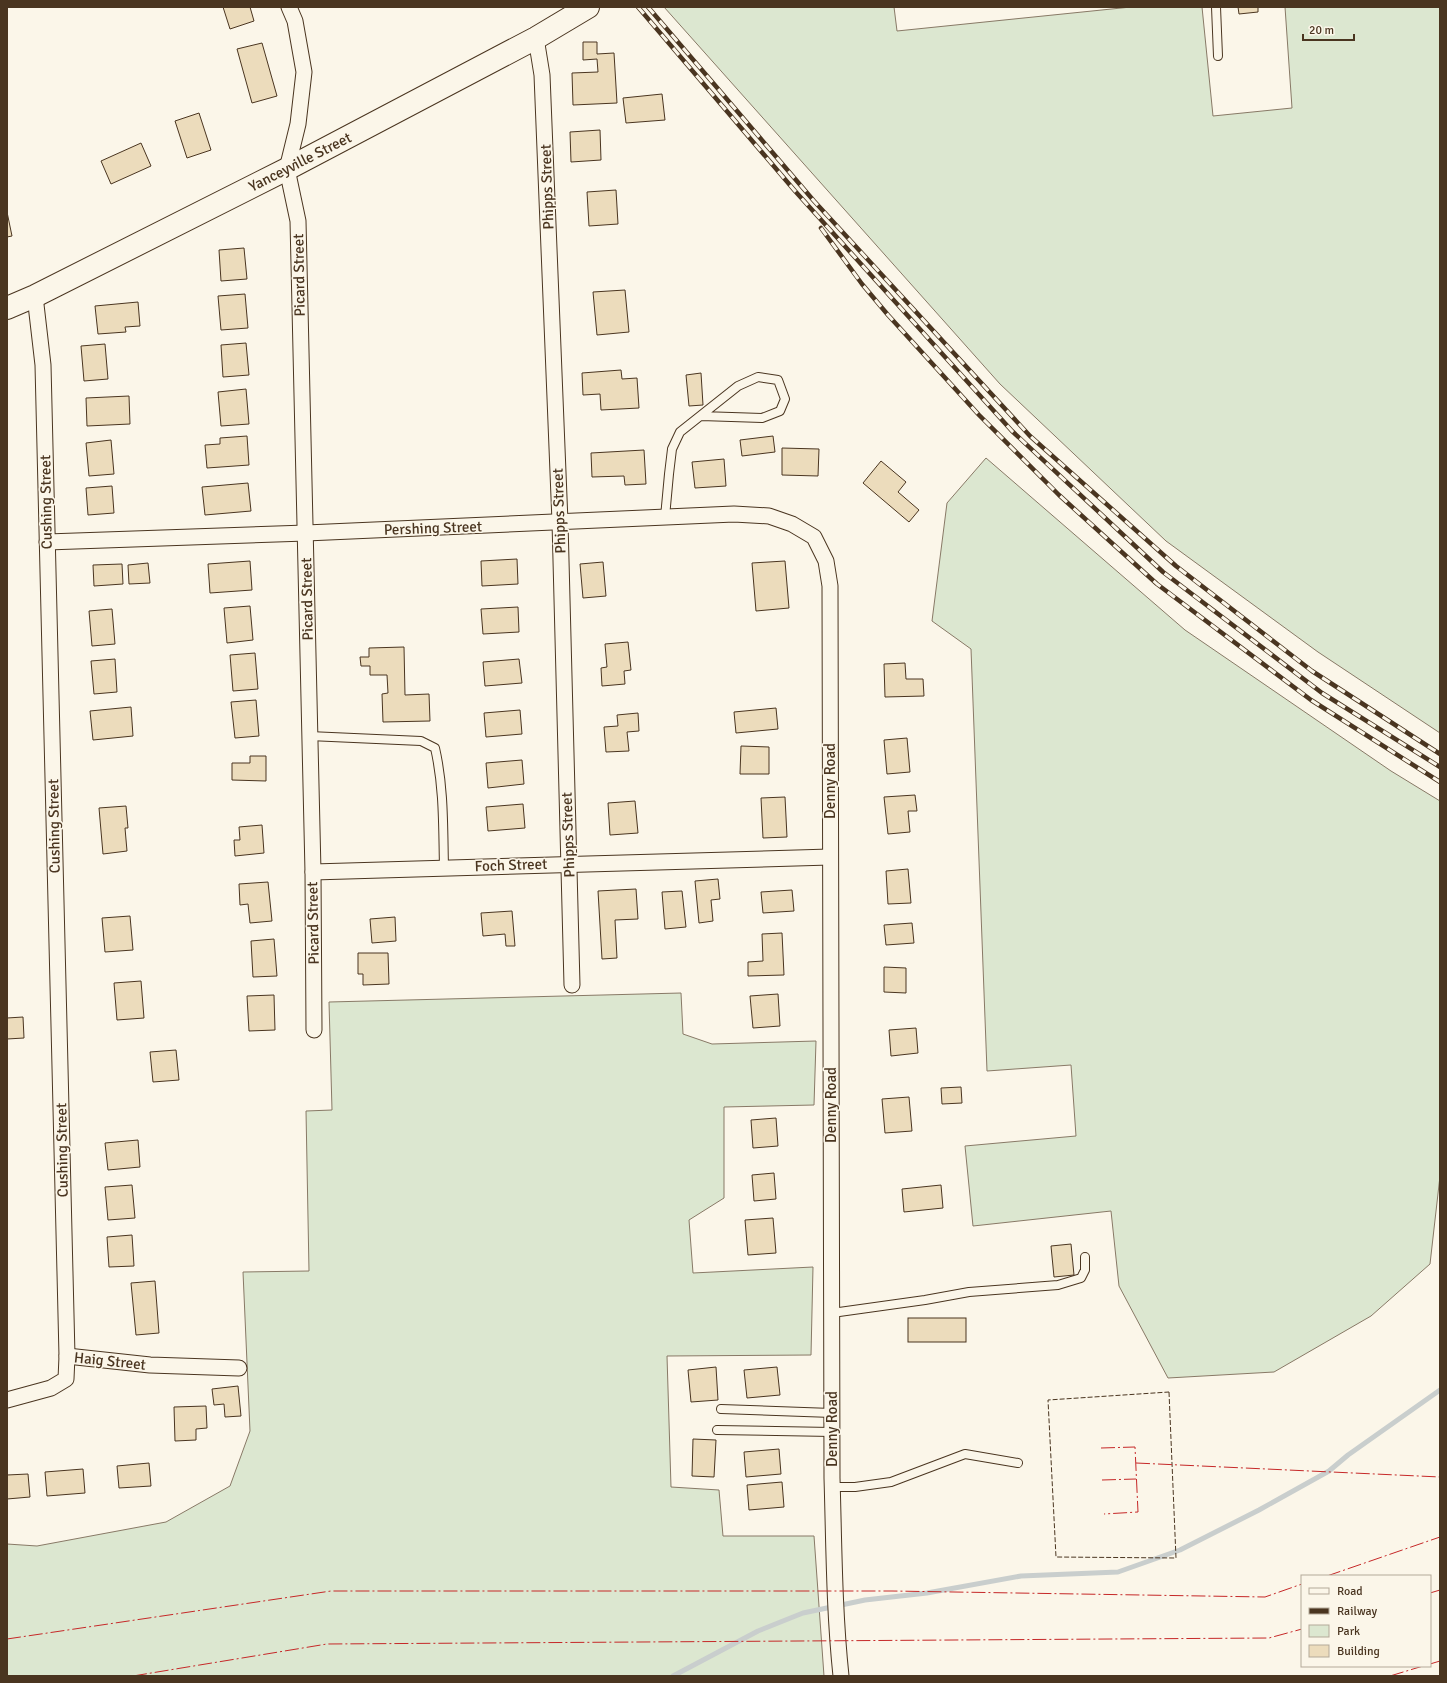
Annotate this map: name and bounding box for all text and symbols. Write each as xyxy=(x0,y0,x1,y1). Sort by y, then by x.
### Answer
scale bar xyxy=(1303,16,1354,42)
text: 20 m xyxy=(1309,23,1334,38)
street label: Yanceyville Street xyxy=(246,128,354,196)
street label: Phipps Street xyxy=(537,144,557,230)
street label: Picard Street xyxy=(289,233,309,317)
street label: Cushing Street xyxy=(36,455,56,549)
street label: Phipps Street xyxy=(549,468,569,554)
street label: Pershing Street xyxy=(384,517,482,539)
street label: Picard Street xyxy=(297,557,317,641)
street label: Denny Road xyxy=(821,743,839,819)
street label: Cushing Street xyxy=(44,779,64,873)
street label: Phipps Street xyxy=(558,792,578,878)
street label: Foch Street xyxy=(474,855,548,875)
street label: Picard Street xyxy=(303,881,323,965)
street label: Denny Road xyxy=(822,1067,840,1143)
street label: Cushing Street xyxy=(52,1103,72,1197)
street label: Haig Street xyxy=(73,1348,147,1374)
street label: Denny Road xyxy=(823,1391,841,1467)
legend xyxy=(1301,1575,1431,1667)
text: Road xyxy=(1337,1584,1363,1599)
text: Railway xyxy=(1337,1604,1377,1619)
text: Park xyxy=(1337,1624,1360,1639)
text: Building xyxy=(1337,1644,1380,1659)

